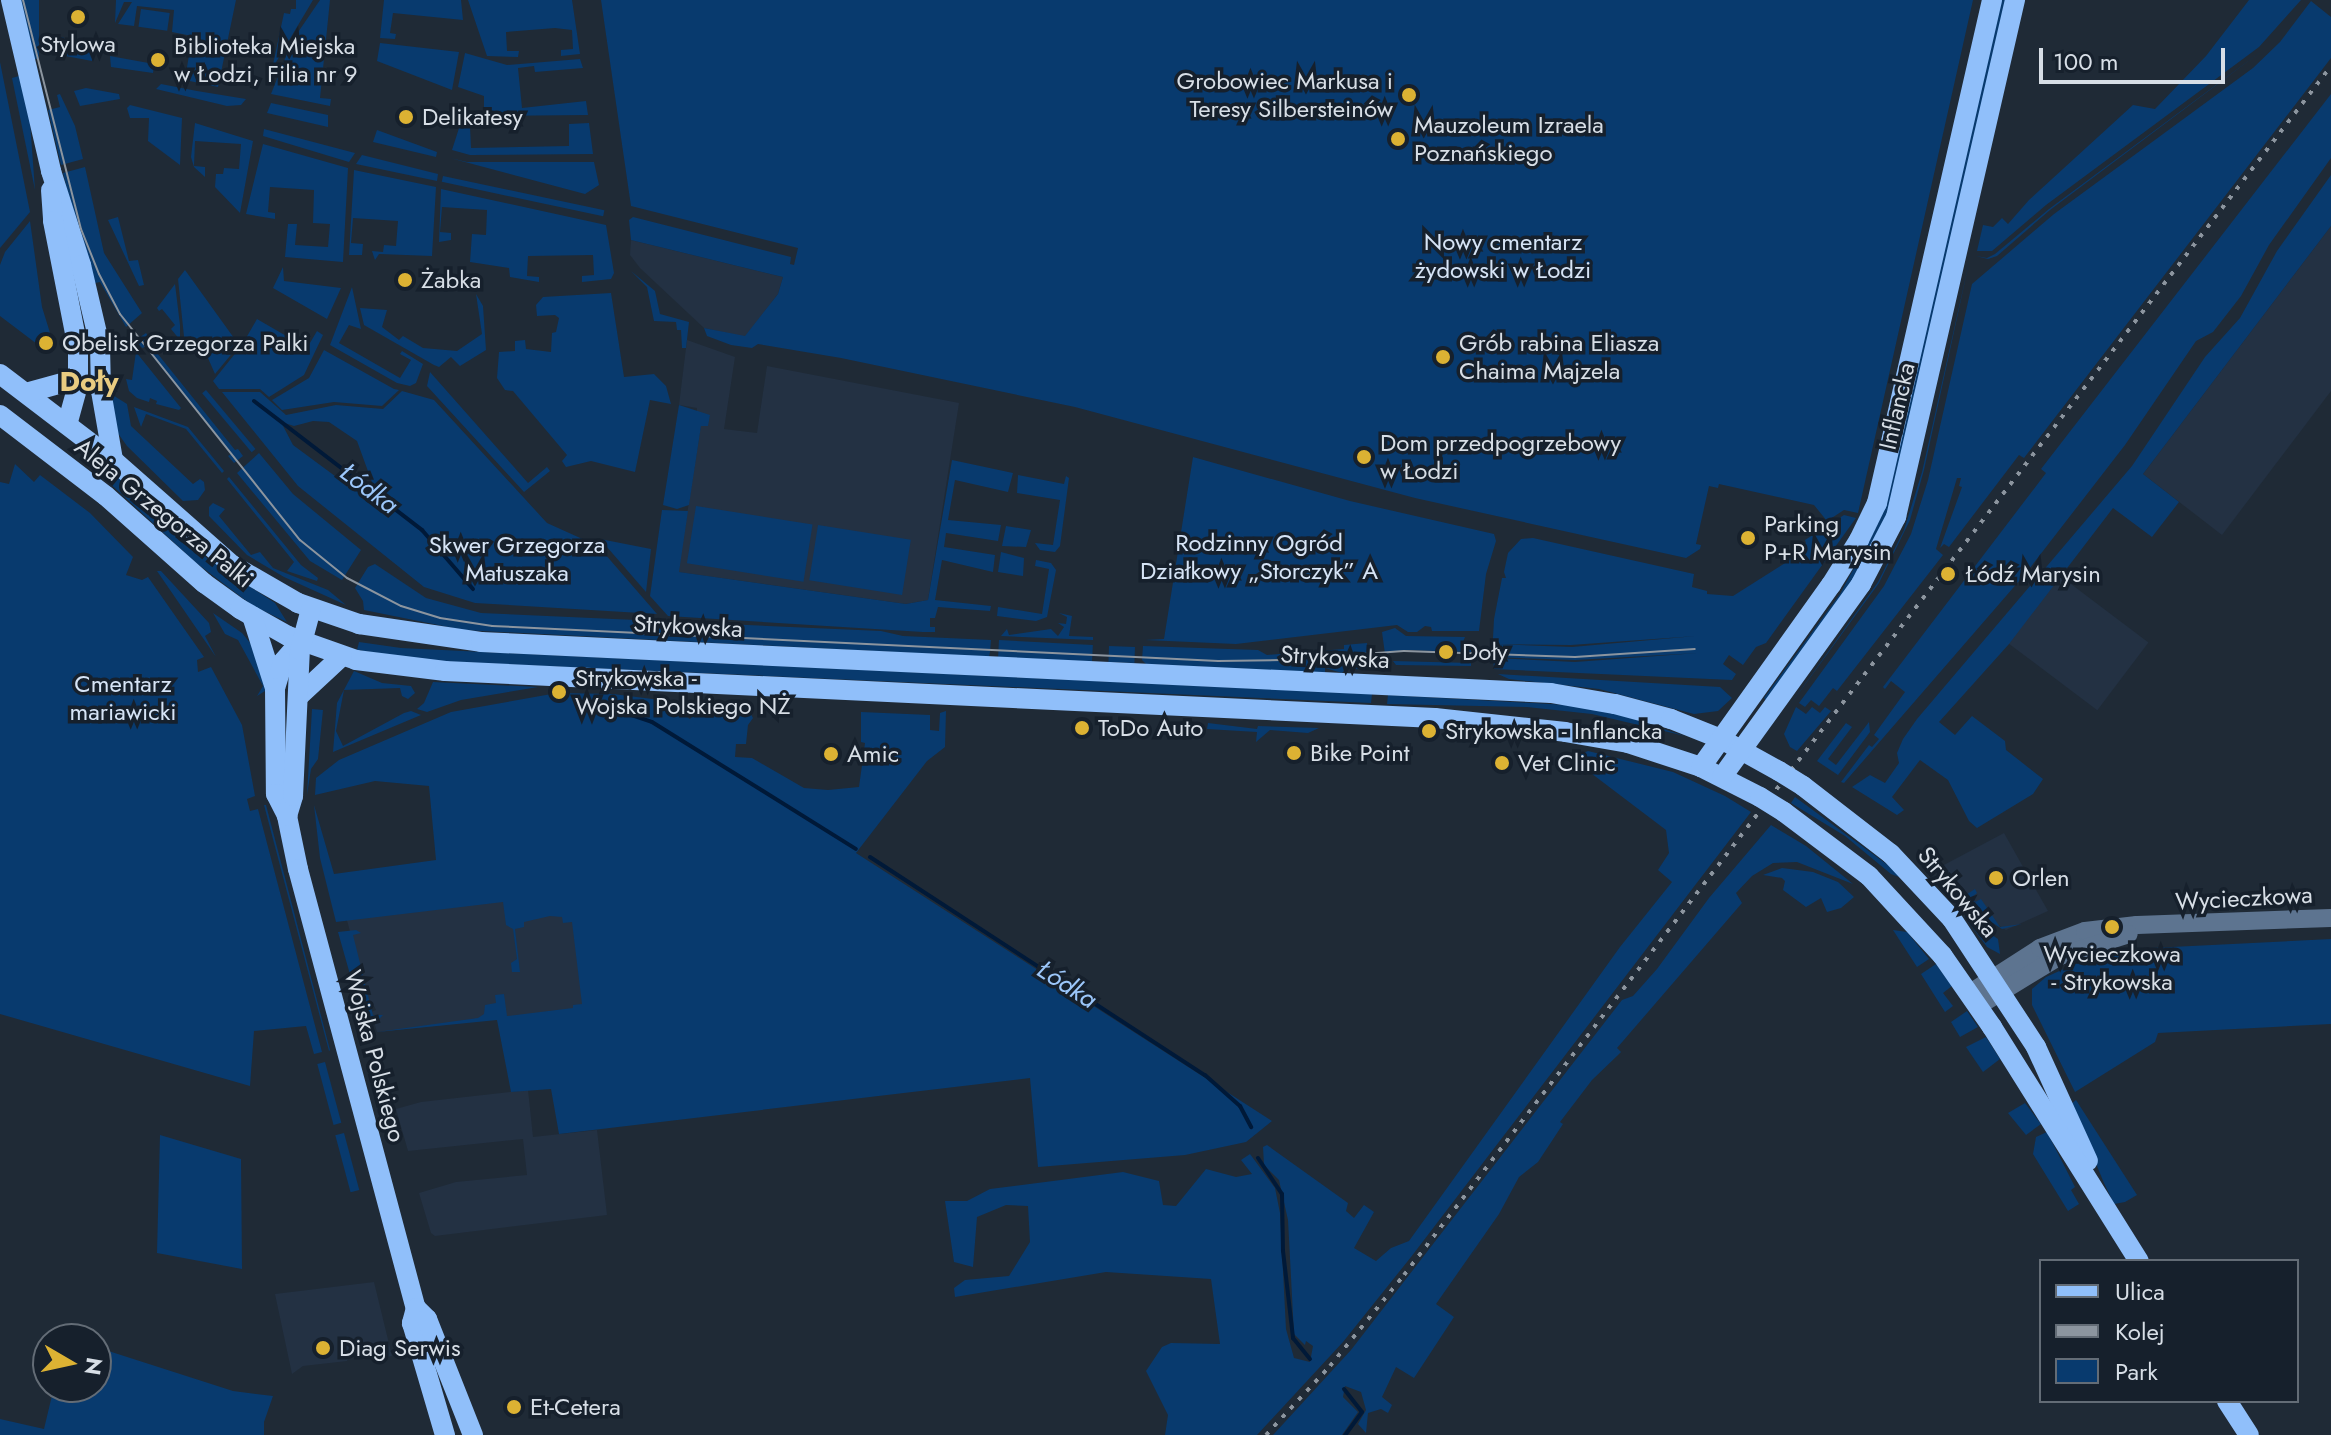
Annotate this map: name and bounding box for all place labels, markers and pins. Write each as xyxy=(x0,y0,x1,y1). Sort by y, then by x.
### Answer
marker: Stylowa xyxy=(69,8,87,26)
place label: Stylowa xyxy=(40,30,116,58)
place label: Biblioteka Miejska w Łodzi, Filia nr 9 xyxy=(174,32,358,88)
marker: Biblioteka Miejska w Łodzi, Filia nr 9 xyxy=(149,51,167,69)
place label: Grobowiec Markusa i Teresy Silbersteinów xyxy=(1177,67,1393,123)
marker: Grobowiec Markusa i Teresy Silbersteinów xyxy=(1400,86,1418,104)
place label: Delikatesy xyxy=(422,103,523,131)
marker: Delikatesy xyxy=(397,108,415,126)
place label: Mauzoleum Izraela Poznańskiego xyxy=(1414,111,1604,167)
marker: Mauzoleum Izraela Poznańskiego xyxy=(1389,130,1407,148)
place label: Żabka xyxy=(421,266,481,294)
marker: Żabka xyxy=(396,271,414,289)
place label: Obelisk Grzegorza Palki xyxy=(62,329,309,357)
place label: Grób rabina Eliasza Chaima Majzela xyxy=(1459,329,1659,385)
marker: Obelisk Grzegorza Palki xyxy=(37,334,55,352)
marker: Grób rabina Eliasza Chaima Majzela xyxy=(1434,348,1452,366)
place label: Dom przedpogrzebowy w Łodzi xyxy=(1380,429,1621,485)
marker: Dom przedpogrzebowy w Łodzi xyxy=(1355,448,1373,466)
place label: Parking P+R Marysin xyxy=(1764,510,1892,566)
marker: Parking P+R Marysin xyxy=(1739,529,1757,547)
place label: Łódź Marysin xyxy=(1966,560,2101,588)
marker: Łódź Marysin xyxy=(1937,563,1959,585)
place label: Doły xyxy=(1462,638,1508,666)
marker: Doły xyxy=(1437,643,1455,661)
place label: Strykowska - Wojska Polskiego NŻ xyxy=(575,664,790,720)
marker: Strykowska - Wojska Polskiego NŻ xyxy=(550,683,568,701)
place label: ToDo Auto xyxy=(1098,714,1203,742)
place label: Strykowska - Inflancka xyxy=(1445,717,1662,745)
marker: ToDo Auto xyxy=(1073,719,1091,737)
marker: Strykowska - Inflancka xyxy=(1420,722,1438,740)
place label: Bike Point xyxy=(1310,739,1410,767)
place label: Amic xyxy=(847,740,899,768)
marker: Bike Point xyxy=(1285,744,1303,762)
marker: Amic xyxy=(822,745,840,763)
place label: Vet Clinic xyxy=(1518,749,1616,777)
marker: Vet Clinic xyxy=(1493,754,1511,772)
place label: Orlen xyxy=(2012,864,2070,892)
marker: Orlen xyxy=(1987,869,2005,887)
marker: Wycieczkowa - Strykowska xyxy=(2103,918,2121,936)
place label: Wycieczkowa - Strykowska xyxy=(2043,940,2181,996)
place label: Diag Serwis xyxy=(339,1334,461,1362)
marker: Diag Serwis xyxy=(314,1339,332,1357)
place label: Et-Cetera xyxy=(530,1393,621,1421)
marker: Et-Cetera xyxy=(505,1398,523,1416)

